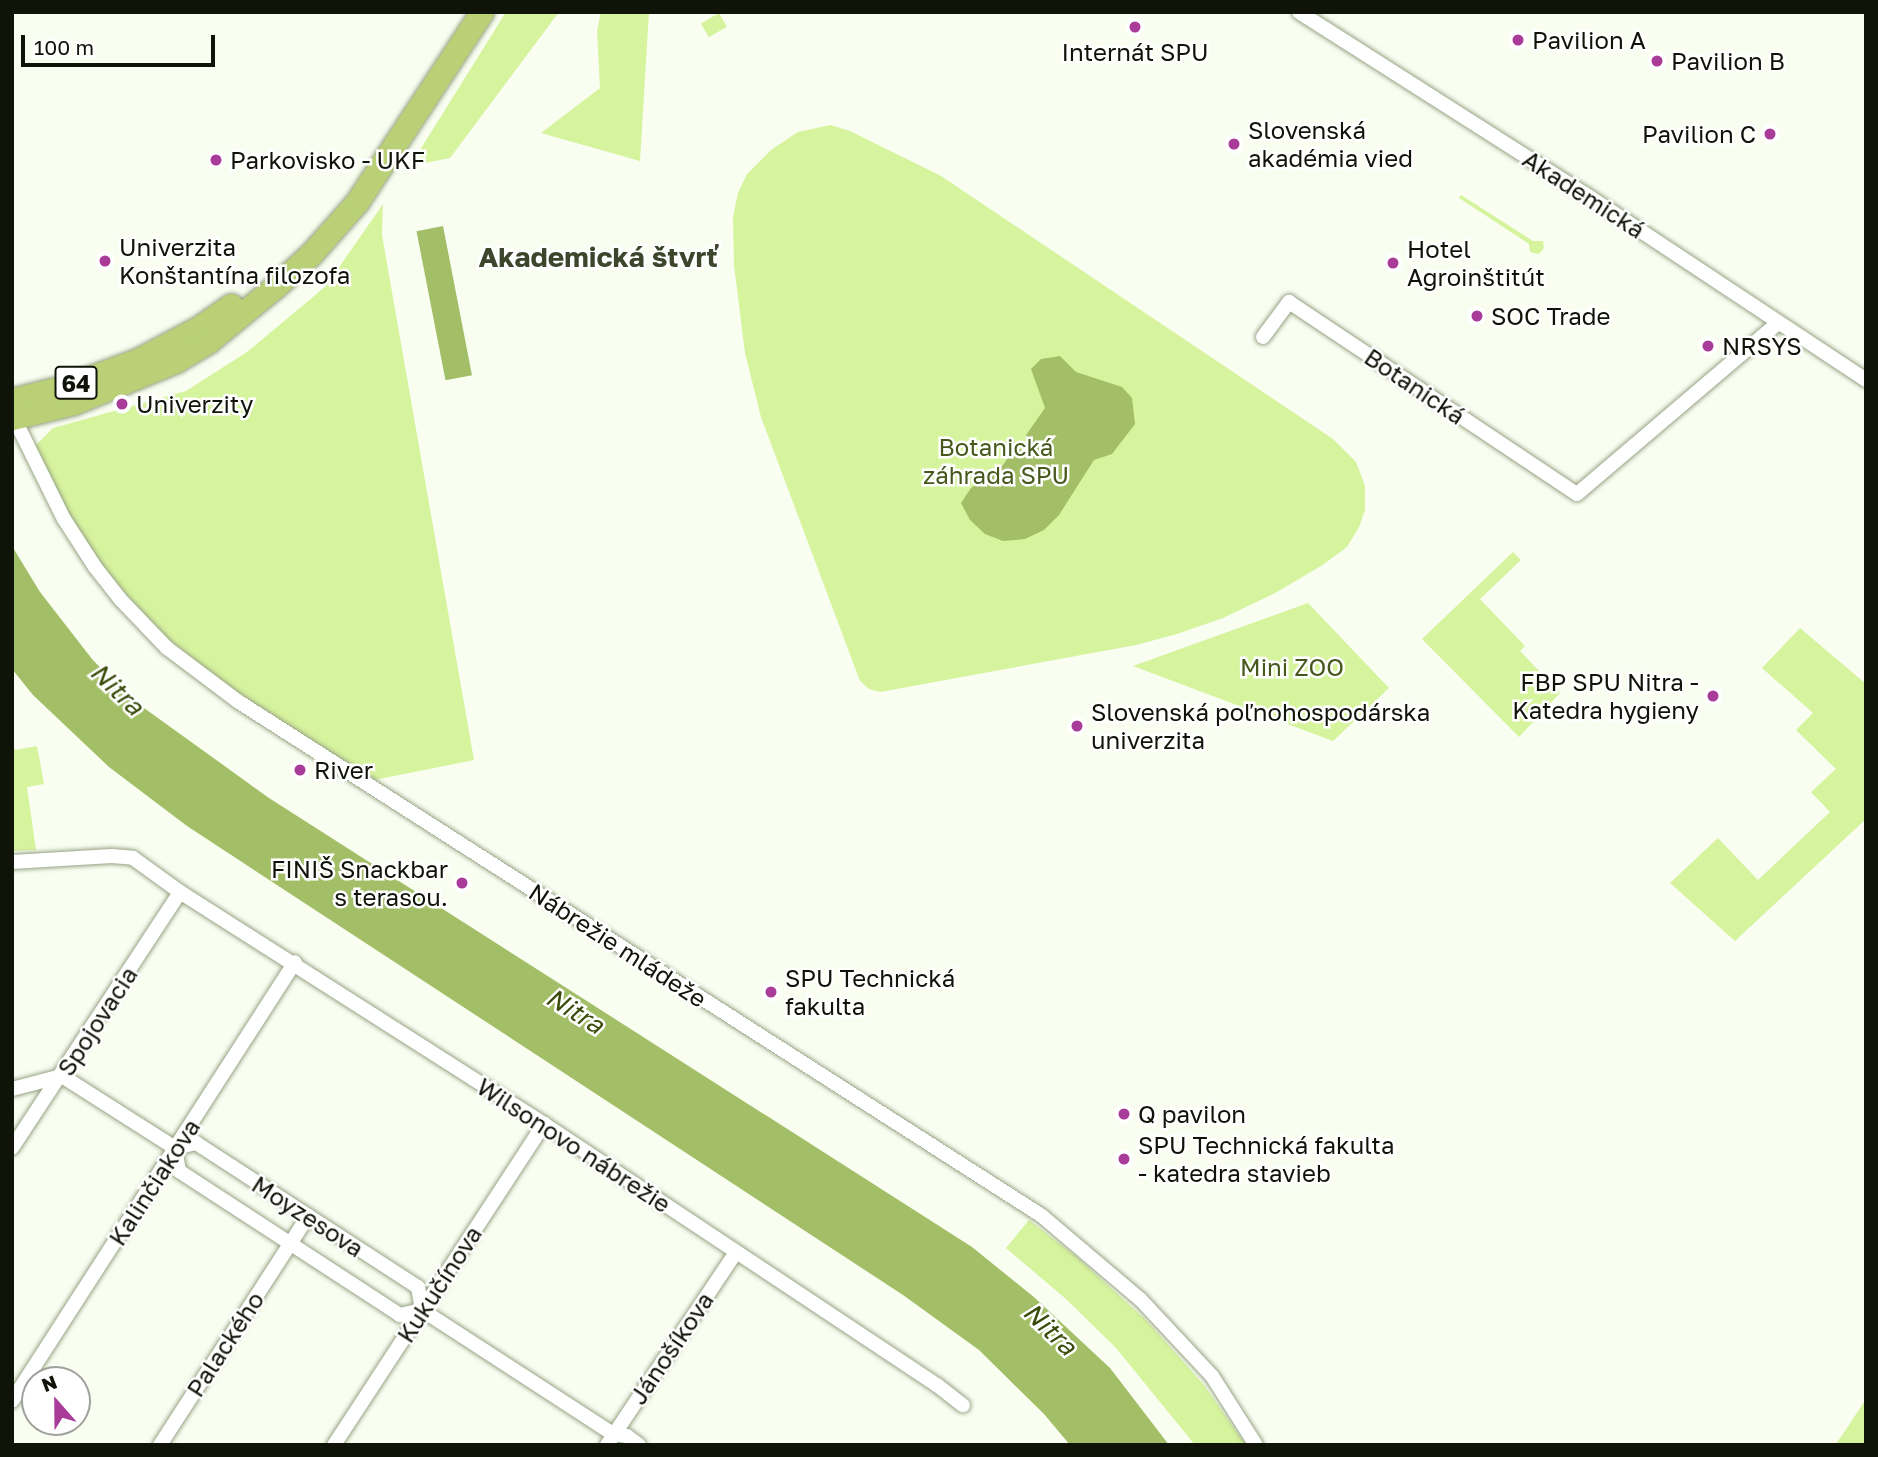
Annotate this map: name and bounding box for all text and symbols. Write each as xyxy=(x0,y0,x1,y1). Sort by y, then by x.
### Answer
marker: Internát SPU xyxy=(1127,19,1143,35)
scale bar xyxy=(24,21,219,65)
place label: Pavilion A xyxy=(1532,26,1646,54)
marker: Pavilion A xyxy=(1510,32,1526,48)
text: 100 m xyxy=(34,34,94,60)
place label: Internát SPU xyxy=(1061,38,1209,66)
place label: Pavilion B xyxy=(1671,47,1785,75)
marker: Pavilion B xyxy=(1649,53,1665,69)
place label: Slovenská akadémia vied xyxy=(1248,116,1413,172)
place label: Pavilion C xyxy=(1642,120,1756,148)
marker: Pavilion C xyxy=(1762,126,1778,142)
marker: Slovenská akadémia vied xyxy=(1226,136,1242,152)
street label: Akademická xyxy=(1518,144,1650,244)
place label: Parkovisko - UKF xyxy=(230,146,425,174)
marker: Parkovisko - UKF xyxy=(208,152,224,168)
place label: Univerzita Konštantína filozofa xyxy=(119,233,350,289)
place label: Hotel Agroinštitút xyxy=(1407,235,1545,291)
district label: Akademická štvrť xyxy=(478,240,718,274)
marker: Univerzita Konštantína filozofa xyxy=(97,253,113,269)
marker: Hotel Agroinštitút xyxy=(1385,255,1401,271)
place label: SOC Trade xyxy=(1491,302,1611,330)
marker: SOC Trade xyxy=(1469,308,1485,324)
place label: NRSYS xyxy=(1722,332,1802,360)
marker: NRSYS xyxy=(1700,338,1716,354)
street label: Botanická xyxy=(1359,342,1471,430)
road number: 64 xyxy=(53,364,99,402)
place label: Univerzity xyxy=(136,390,253,418)
marker: Univerzity xyxy=(114,396,130,412)
park label: Botanická záhrada SPU xyxy=(923,433,1069,489)
park label: Mini ZOO xyxy=(1240,653,1344,681)
water label: Nitra xyxy=(84,656,150,722)
place label: FBP SPU Nitra - Katedra hygieny xyxy=(1512,668,1699,724)
marker: FBP SPU Nitra - Katedra hygieny xyxy=(1705,688,1721,704)
place label: Slovenská poľnohospodárska univerzita xyxy=(1091,698,1430,754)
marker: Slovenská poľnohospodárska univerzita xyxy=(1069,718,1085,734)
place label: River xyxy=(314,756,373,784)
marker: River xyxy=(292,762,308,778)
place label: FINIŠ Snackbar s terasou. xyxy=(271,855,448,911)
marker: FINIŠ Snackbar s terasou. xyxy=(454,875,470,891)
street label: Nábrežie mládeže xyxy=(524,877,712,1013)
street label: Spojovacia xyxy=(51,961,143,1081)
place label: SPU Technická fakulta xyxy=(785,964,955,1020)
water label: Nitra xyxy=(541,981,609,1041)
marker: SPU Technická fakulta xyxy=(763,984,779,1000)
street label: Wilsonovo nábrežie xyxy=(472,1072,676,1218)
place label: Q pavilon xyxy=(1138,1100,1246,1128)
marker: Q pavilon xyxy=(1116,1106,1132,1122)
street label: Kalinčiakova xyxy=(102,1113,206,1251)
place label: SPU Technická fakulta - katedra stavieb xyxy=(1138,1131,1395,1187)
marker: SPU Technická fakulta - katedra stavieb xyxy=(1116,1151,1132,1167)
street label: Moyzesova xyxy=(247,1169,369,1263)
street label: Kukučínova xyxy=(391,1220,487,1348)
street label: Palackého xyxy=(180,1286,270,1402)
street label: Jánošíkova xyxy=(623,1286,719,1410)
water label: Nitra xyxy=(1017,1296,1083,1362)
north arrow xyxy=(21,1366,91,1436)
text: N xyxy=(38,1369,60,1396)

